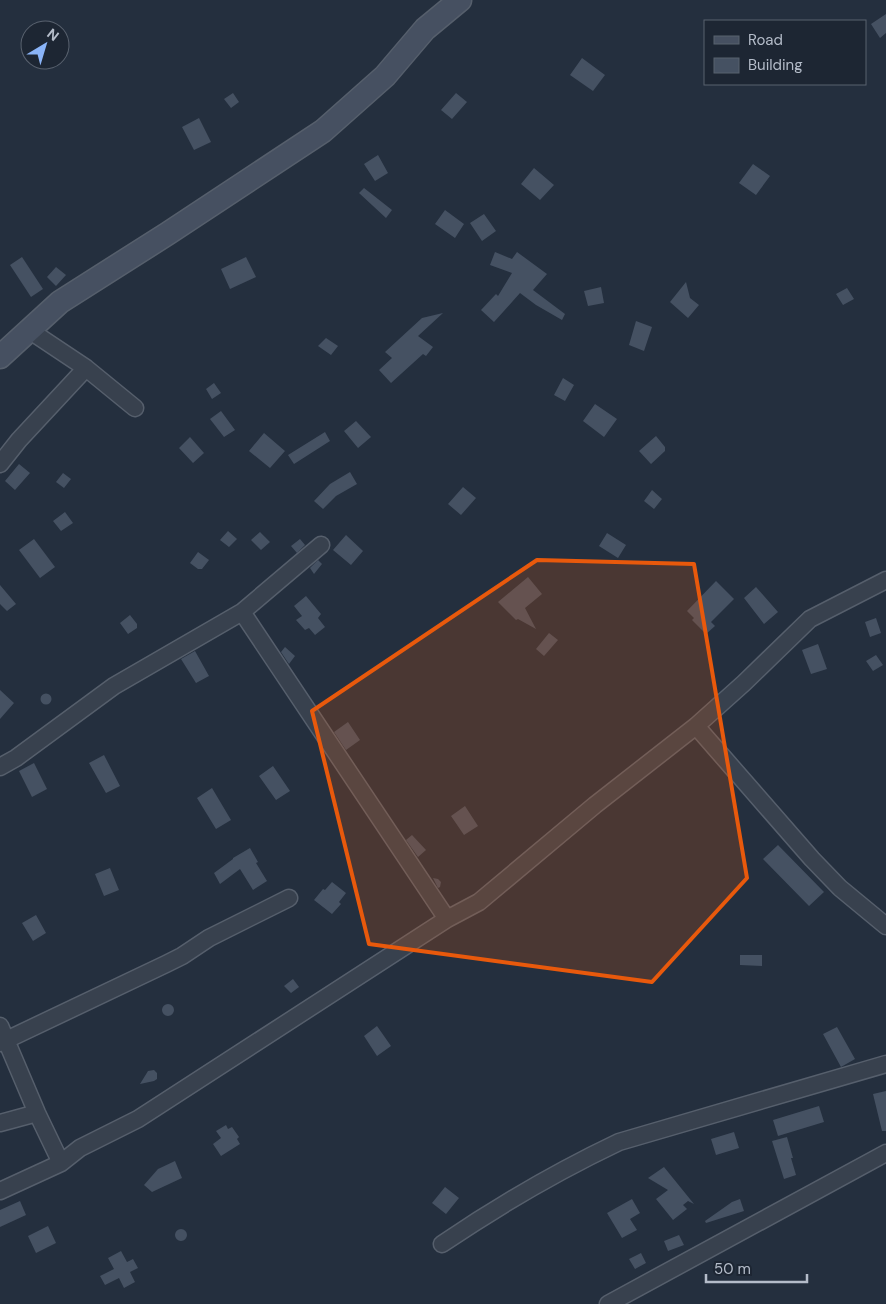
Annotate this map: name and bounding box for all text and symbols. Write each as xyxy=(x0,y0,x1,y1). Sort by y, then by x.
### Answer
north arrow xyxy=(20,20,70,70)
legend xyxy=(704,20,866,85)
text: N xyxy=(43,25,63,45)
text: Road xyxy=(748,30,783,50)
text: Building xyxy=(748,55,803,75)
scale bar xyxy=(706,1252,807,1284)
text: 50 m xyxy=(714,1259,751,1279)

